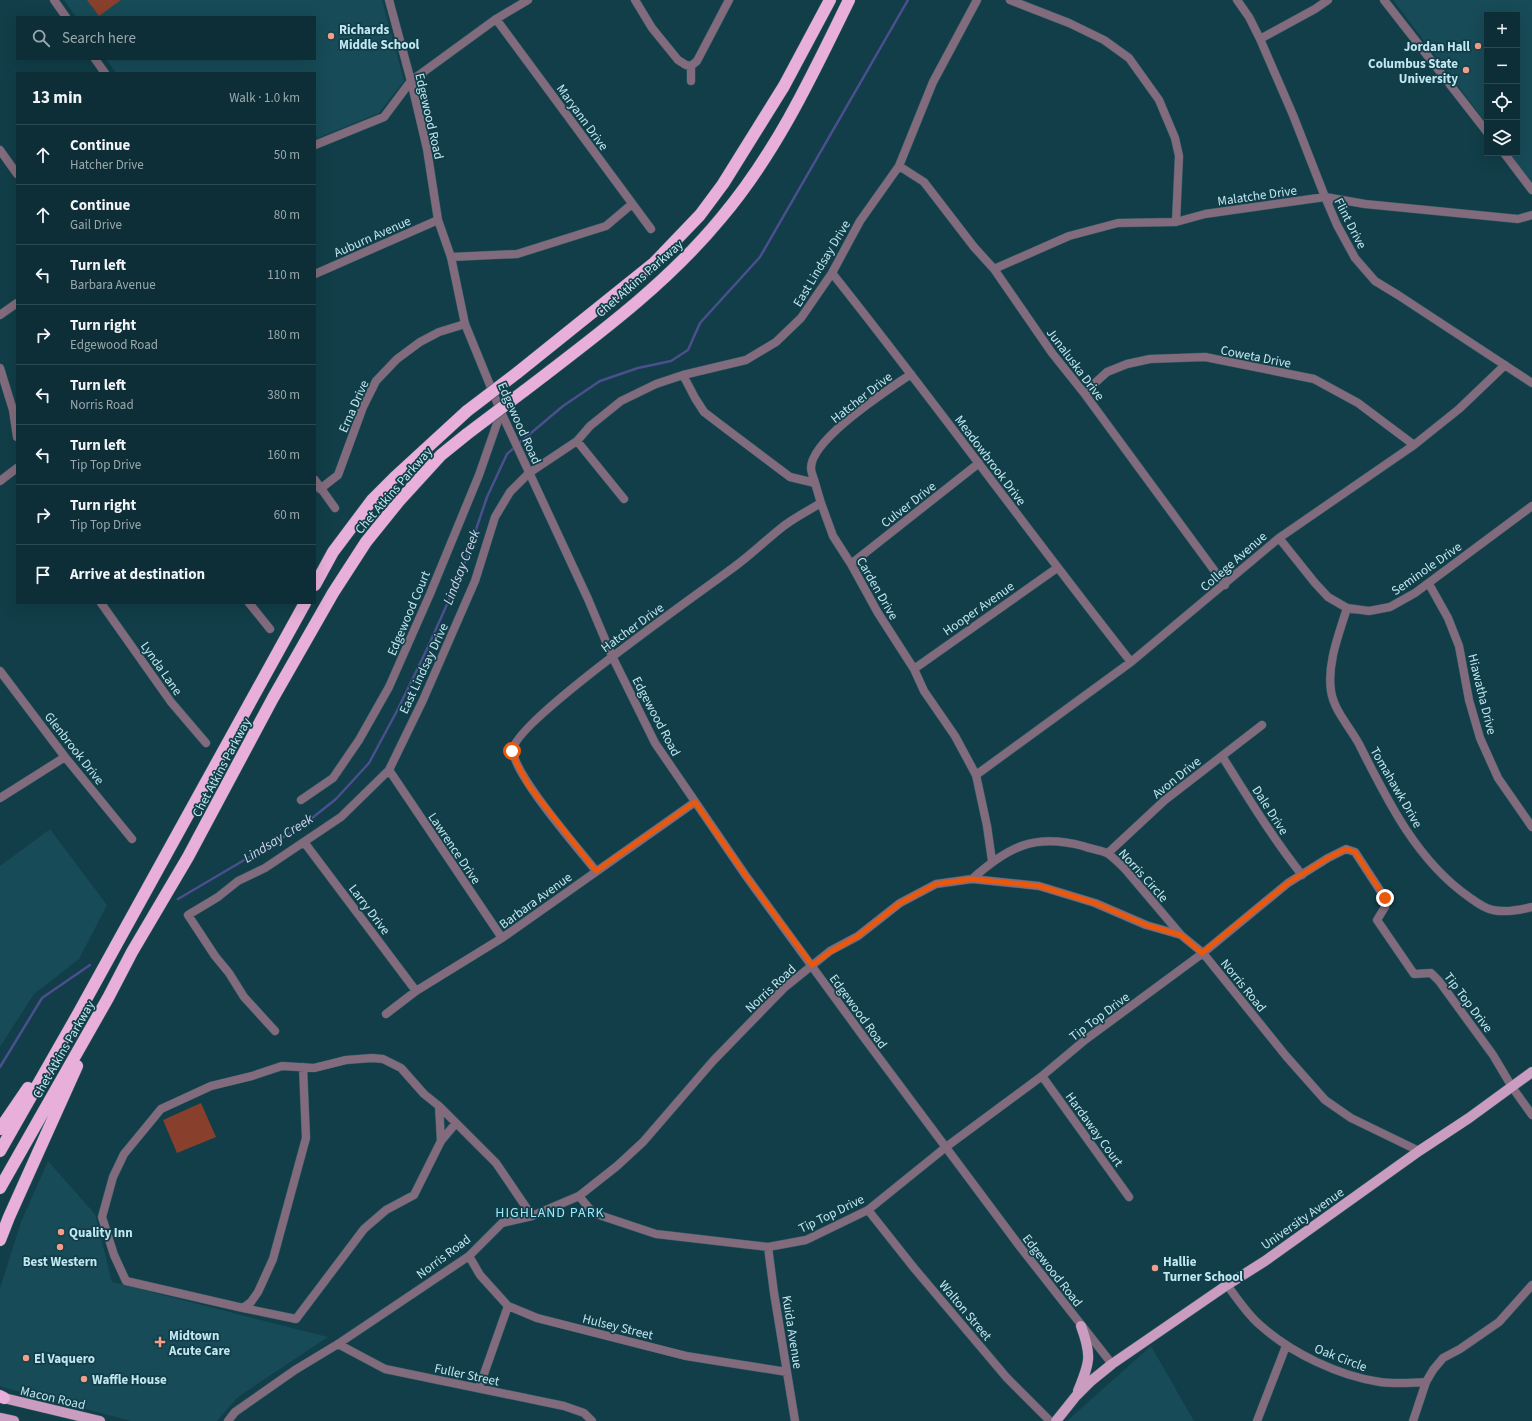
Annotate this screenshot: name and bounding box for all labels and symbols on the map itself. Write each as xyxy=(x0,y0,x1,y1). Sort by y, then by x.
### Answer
place label: Richards Middle School xyxy=(339,21,420,54)
marker: Richards Middle School xyxy=(326,31,336,41)
place label: Jordan Hall xyxy=(1404,38,1470,56)
marker: Jordan Hall xyxy=(1473,41,1483,51)
place label: Columbus State University xyxy=(1368,55,1458,88)
marker: Columbus State University xyxy=(1461,65,1471,75)
street label: Edgewood Road xyxy=(410,71,448,161)
street label: Maryann Drive xyxy=(552,81,612,155)
street label: Malatche Drive xyxy=(1216,182,1298,210)
street label: Flint Drive xyxy=(1330,195,1371,252)
street label: Auburn Avenue xyxy=(331,212,414,262)
street label: East Lindsay Drive xyxy=(789,217,855,310)
street label: Chet Atkins Parkway xyxy=(592,236,687,322)
street label: Junaluska Drive xyxy=(1042,325,1108,405)
street label: Coweta Drive xyxy=(1219,341,1293,373)
street label: Hatcher Drive xyxy=(827,368,896,428)
street label: Erna Drive xyxy=(334,377,373,436)
street label: Edgewood Road xyxy=(493,380,545,467)
street label: Meadowbrook Drive xyxy=(950,412,1030,509)
street label: Chet Atkins Parkway xyxy=(351,443,437,538)
street label: Culver Drive xyxy=(877,478,940,532)
water label: Lindsay Creek xyxy=(438,526,486,608)
street label: College Avenue xyxy=(1196,528,1271,596)
street label: Seminole Drive xyxy=(1388,538,1465,600)
street label: Carden Drive xyxy=(852,554,902,623)
street label: Edgewood Court xyxy=(383,568,435,659)
street label: Hooper Avenue xyxy=(939,578,1018,640)
street label: Hatcher Drive xyxy=(597,599,668,657)
street label: East Lindsay Drive xyxy=(395,620,453,717)
street label: Lynda Lane xyxy=(136,638,186,699)
street label: Hiawatha Drive xyxy=(1463,652,1501,737)
street label: Edgewood Road xyxy=(628,673,685,760)
street label: Glenbrook Drive xyxy=(40,708,108,789)
street label: Chet Atkins Parkway xyxy=(188,715,256,820)
route start xyxy=(503,742,521,760)
street label: Tomahawk Drive xyxy=(1366,744,1427,831)
street label: Avon Drive xyxy=(1148,753,1205,803)
street label: Dale Drive xyxy=(1248,783,1293,839)
water label: Lindsay Creek xyxy=(240,809,318,868)
street label: Lawrence Drive xyxy=(423,809,485,888)
street label: Norris Circle xyxy=(1114,845,1172,906)
street label: Barbara Avenue xyxy=(496,868,576,933)
street label: Larry Drive xyxy=(344,881,394,939)
route end xyxy=(1376,889,1394,907)
street label: Norris Road xyxy=(1216,955,1270,1016)
street label: Norris Road xyxy=(741,960,800,1017)
street label: Tip Top Drive xyxy=(1440,969,1497,1036)
street label: Edgewood Road xyxy=(825,971,891,1052)
street label: Tip Top Drive xyxy=(1066,988,1133,1045)
street label: Chet Atkins Parkway xyxy=(29,997,99,1102)
street label: Hardaway Court xyxy=(1061,1089,1128,1171)
street label: University Avenue xyxy=(1258,1184,1348,1254)
street label: Tip Top Drive xyxy=(796,1190,867,1238)
district label: HIGHLAND PARK xyxy=(495,1203,605,1223)
place label: Quality Inn xyxy=(69,1224,133,1242)
marker: Quality Inn xyxy=(56,1227,66,1237)
street label: Norris Road xyxy=(413,1230,474,1283)
street label: Edgewood Road xyxy=(1018,1230,1086,1311)
marker: Best Western xyxy=(55,1242,65,1252)
place label: Best Western xyxy=(23,1253,97,1271)
place label: Hallie Turner School xyxy=(1163,1253,1243,1286)
marker: Hallie Turner School xyxy=(1150,1263,1160,1273)
street label: Walton Street xyxy=(935,1277,996,1345)
street label: Kuida Avenue xyxy=(777,1294,807,1370)
street label: Hulsey Street xyxy=(581,1310,655,1345)
place label: Midtown Acute Care xyxy=(168,1327,230,1360)
marker: Midtown Acute Care xyxy=(154,1336,166,1348)
street label: Oak Circle xyxy=(1312,1340,1370,1376)
place label: El Vaquero xyxy=(34,1350,95,1368)
marker: El Vaquero xyxy=(21,1353,31,1363)
street label: Fuller Street xyxy=(433,1359,502,1391)
place label: Waffle House xyxy=(92,1371,167,1389)
marker: Waffle House xyxy=(79,1374,89,1384)
street label: Macon Road xyxy=(18,1382,87,1414)

